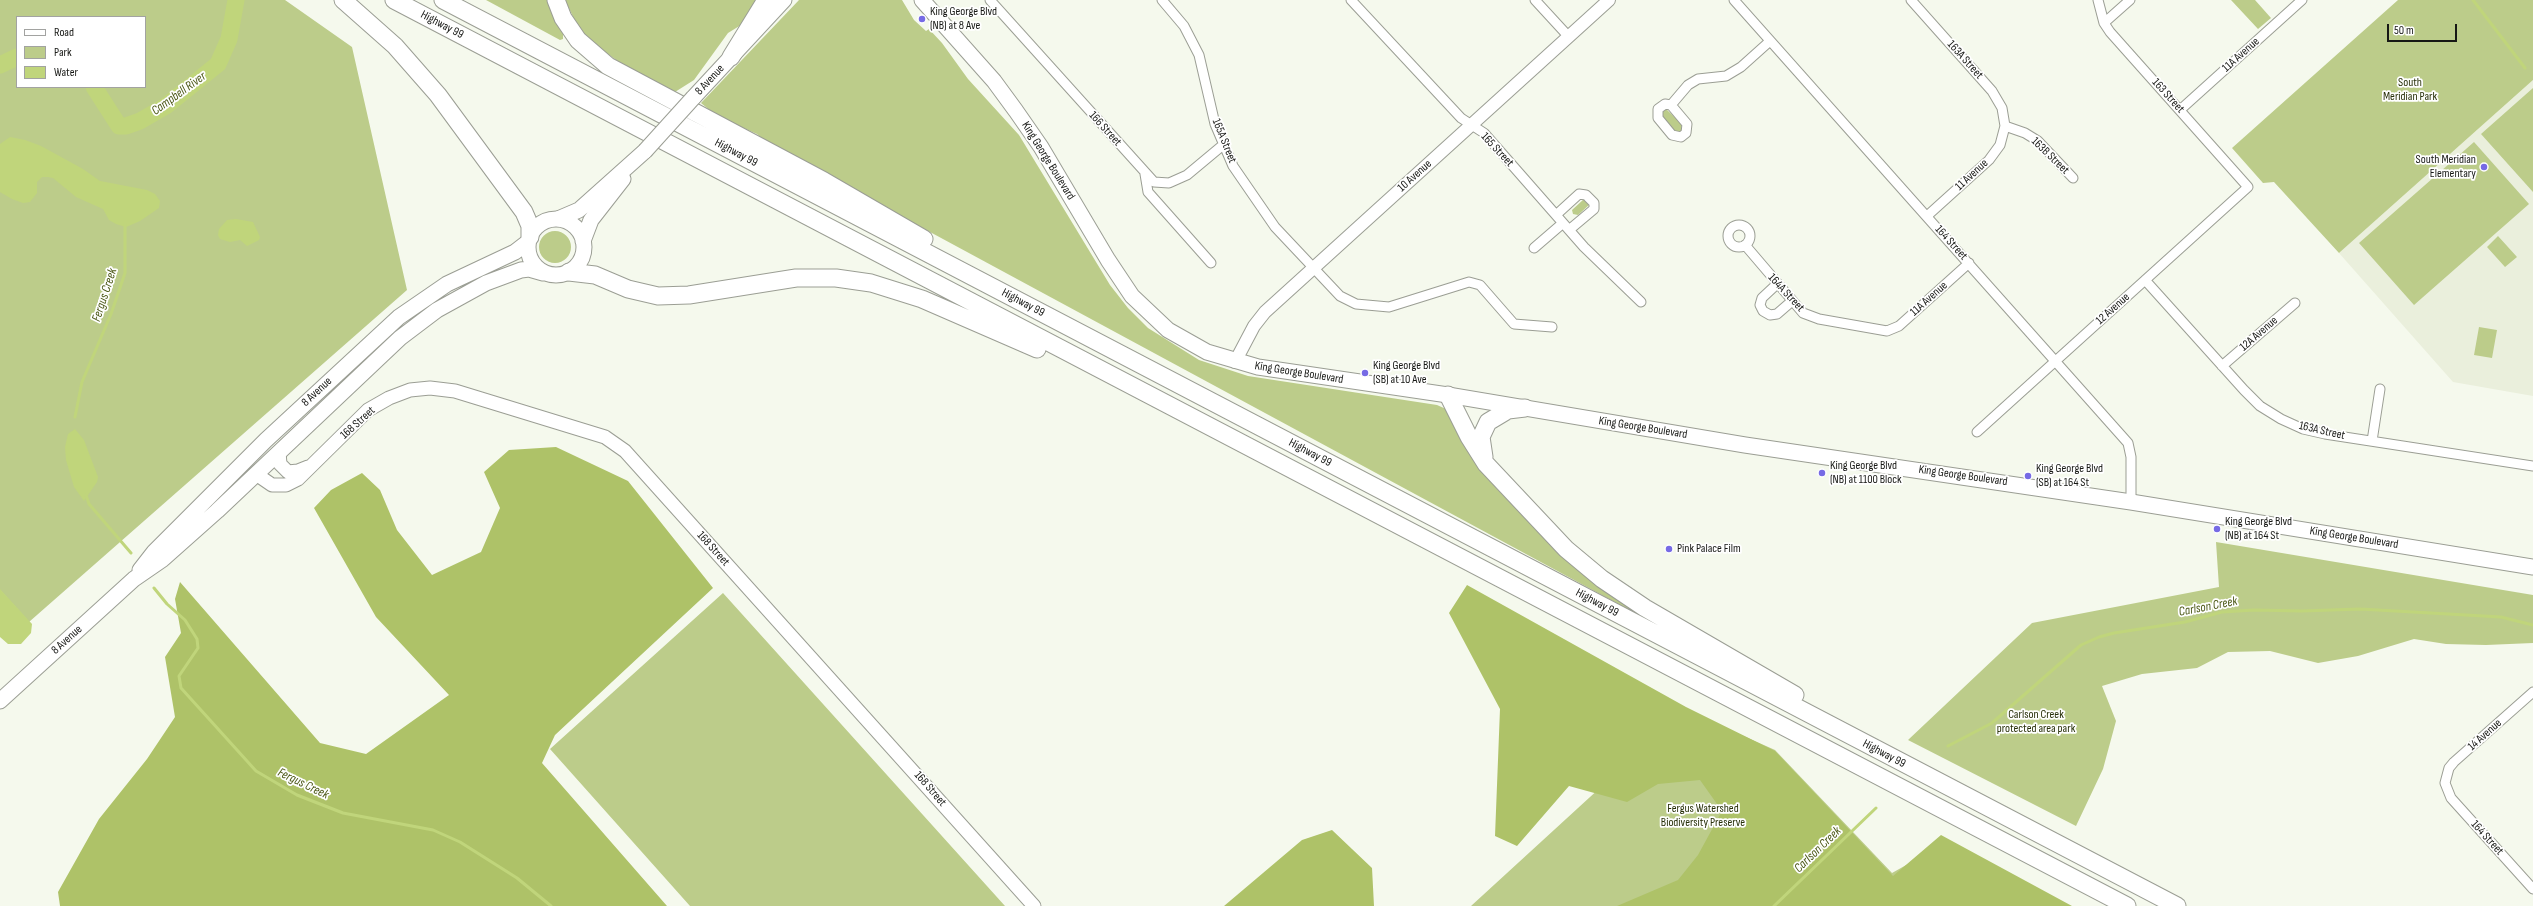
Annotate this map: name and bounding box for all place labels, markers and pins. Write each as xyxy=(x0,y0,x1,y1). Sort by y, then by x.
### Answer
place label: King George Blvd (NB) at 8 Ave xyxy=(930,5,997,33)
marker: King George Blvd (NB) at 8 Ave xyxy=(917,14,927,24)
place label: South Meridian Elementary xyxy=(2416,153,2476,181)
marker: South Meridian Elementary xyxy=(2479,162,2489,172)
place label: King George Blvd (SB) at 10 Ave xyxy=(1373,359,1440,387)
marker: King George Blvd (SB) at 10 Ave xyxy=(1360,368,1370,378)
place label: King George Blvd (NB) at 1100 Block xyxy=(1830,459,1902,487)
place label: King George Blvd (SB) at 164 St xyxy=(2036,462,2103,490)
marker: King George Blvd (NB) at 1100 Block xyxy=(1817,468,1827,478)
marker: King George Blvd (SB) at 164 St xyxy=(2023,471,2033,481)
place label: King George Blvd (NB) at 164 St xyxy=(2225,515,2292,543)
marker: King George Blvd (NB) at 164 St xyxy=(2212,524,2222,534)
place label: Pink Palace Film xyxy=(1677,542,1741,556)
marker: Pink Palace Film xyxy=(1664,544,1674,554)

